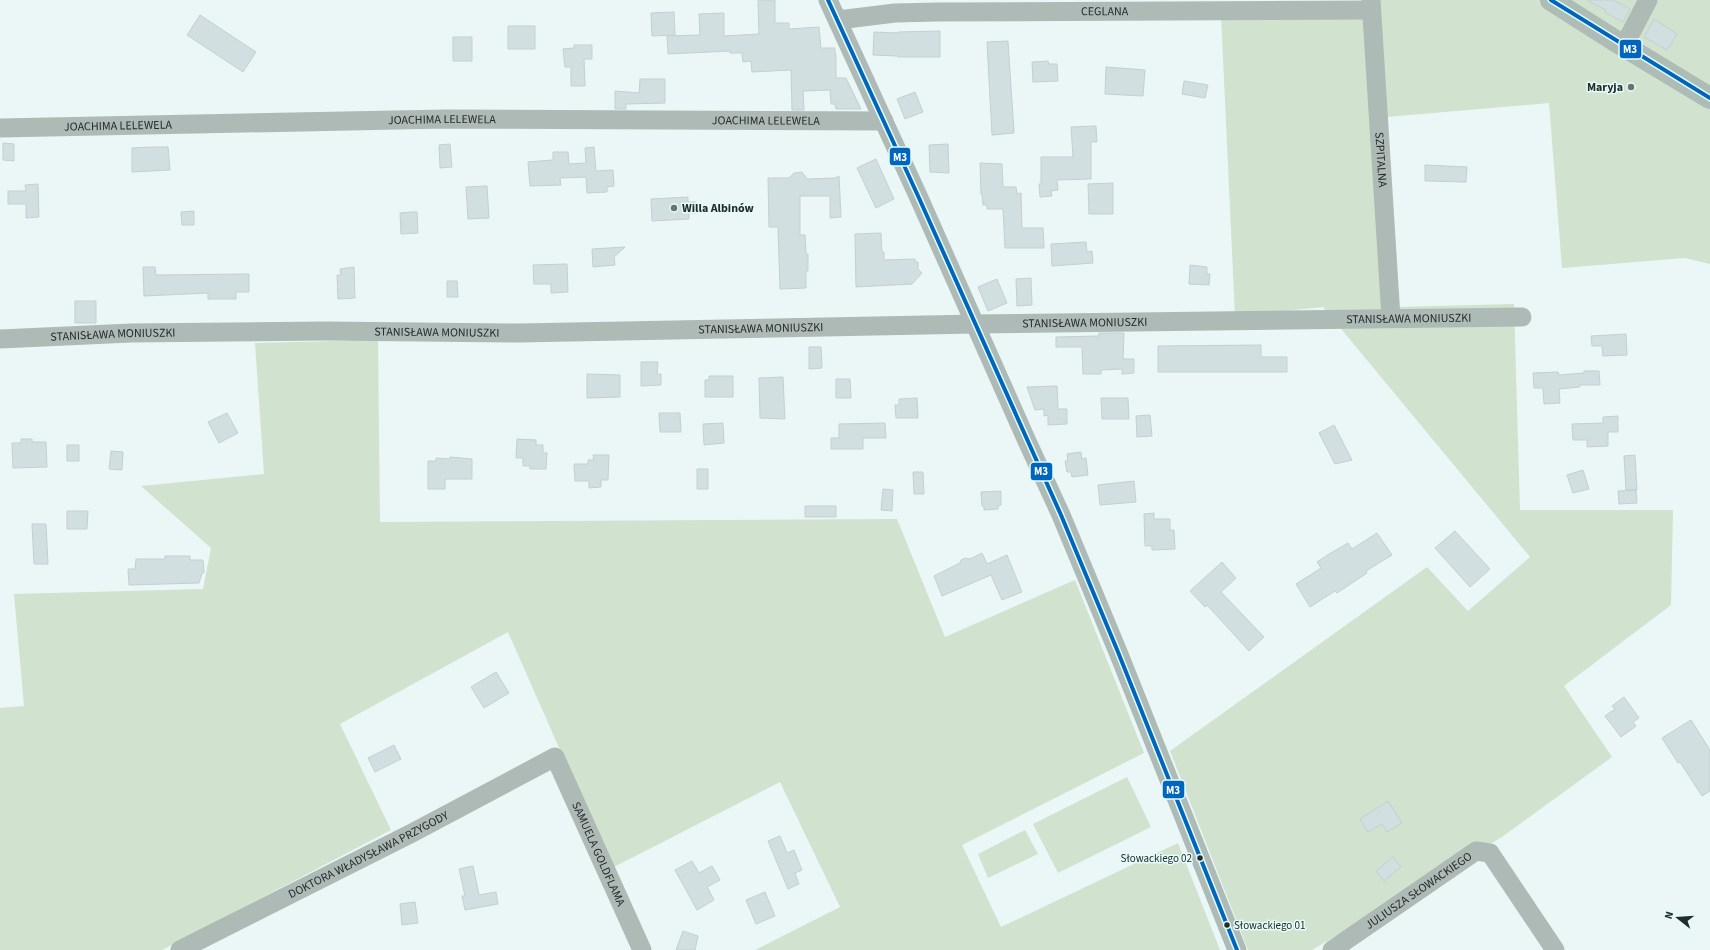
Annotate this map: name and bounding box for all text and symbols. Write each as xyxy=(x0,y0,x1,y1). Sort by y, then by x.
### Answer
street label: CEGLANA xyxy=(1081,3,1129,20)
line badge: M3 xyxy=(1619,39,1642,59)
text: M3 xyxy=(1623,42,1637,57)
place label: Maryja xyxy=(1587,79,1623,96)
marker: Maryja xyxy=(1626,82,1636,92)
street label: JOACHIMA LELEWELA xyxy=(388,111,496,129)
street label: JOACHIMA LELEWELA xyxy=(712,112,820,130)
street label: JOACHIMA LELEWELA xyxy=(64,117,173,136)
street label: SZPITALNA xyxy=(1370,132,1391,188)
line badge: M3 xyxy=(889,147,911,166)
text: M3 xyxy=(893,150,907,165)
place label: Willa Albinów xyxy=(682,200,755,217)
marker: Willa Albinów xyxy=(669,203,679,213)
street label: STANISŁAWA MONIUSZKI xyxy=(1346,310,1471,328)
street label: STANISŁAWA MONIUSZKI xyxy=(1022,314,1147,332)
street label: STANISŁAWA MONIUSZKI xyxy=(698,319,824,338)
street label: STANISŁAWA MONIUSZKI xyxy=(374,324,500,342)
street label: STANISŁAWA MONIUSZKI xyxy=(50,325,176,346)
line badge: M3 xyxy=(1030,462,1053,481)
text: M3 xyxy=(1034,464,1048,479)
line badge: M3 xyxy=(1162,780,1185,799)
text: M3 xyxy=(1166,783,1180,798)
street label: SAMUELA GOLDFLAMA xyxy=(567,799,629,909)
street label: DOKTORA WŁADYSŁAWA PRZYGODY xyxy=(285,807,452,903)
street label: JULIUSZA SŁOWACKIEGO xyxy=(1362,848,1476,934)
place label: Słowackiego 02 xyxy=(1121,851,1192,866)
marker: Słowackiego 02 xyxy=(1195,853,1205,863)
north arrow xyxy=(1658,898,1698,938)
text: N xyxy=(1661,910,1677,921)
place label: Słowackiego 01 xyxy=(1234,918,1305,933)
marker: Słowackiego 01 xyxy=(1222,920,1232,930)

